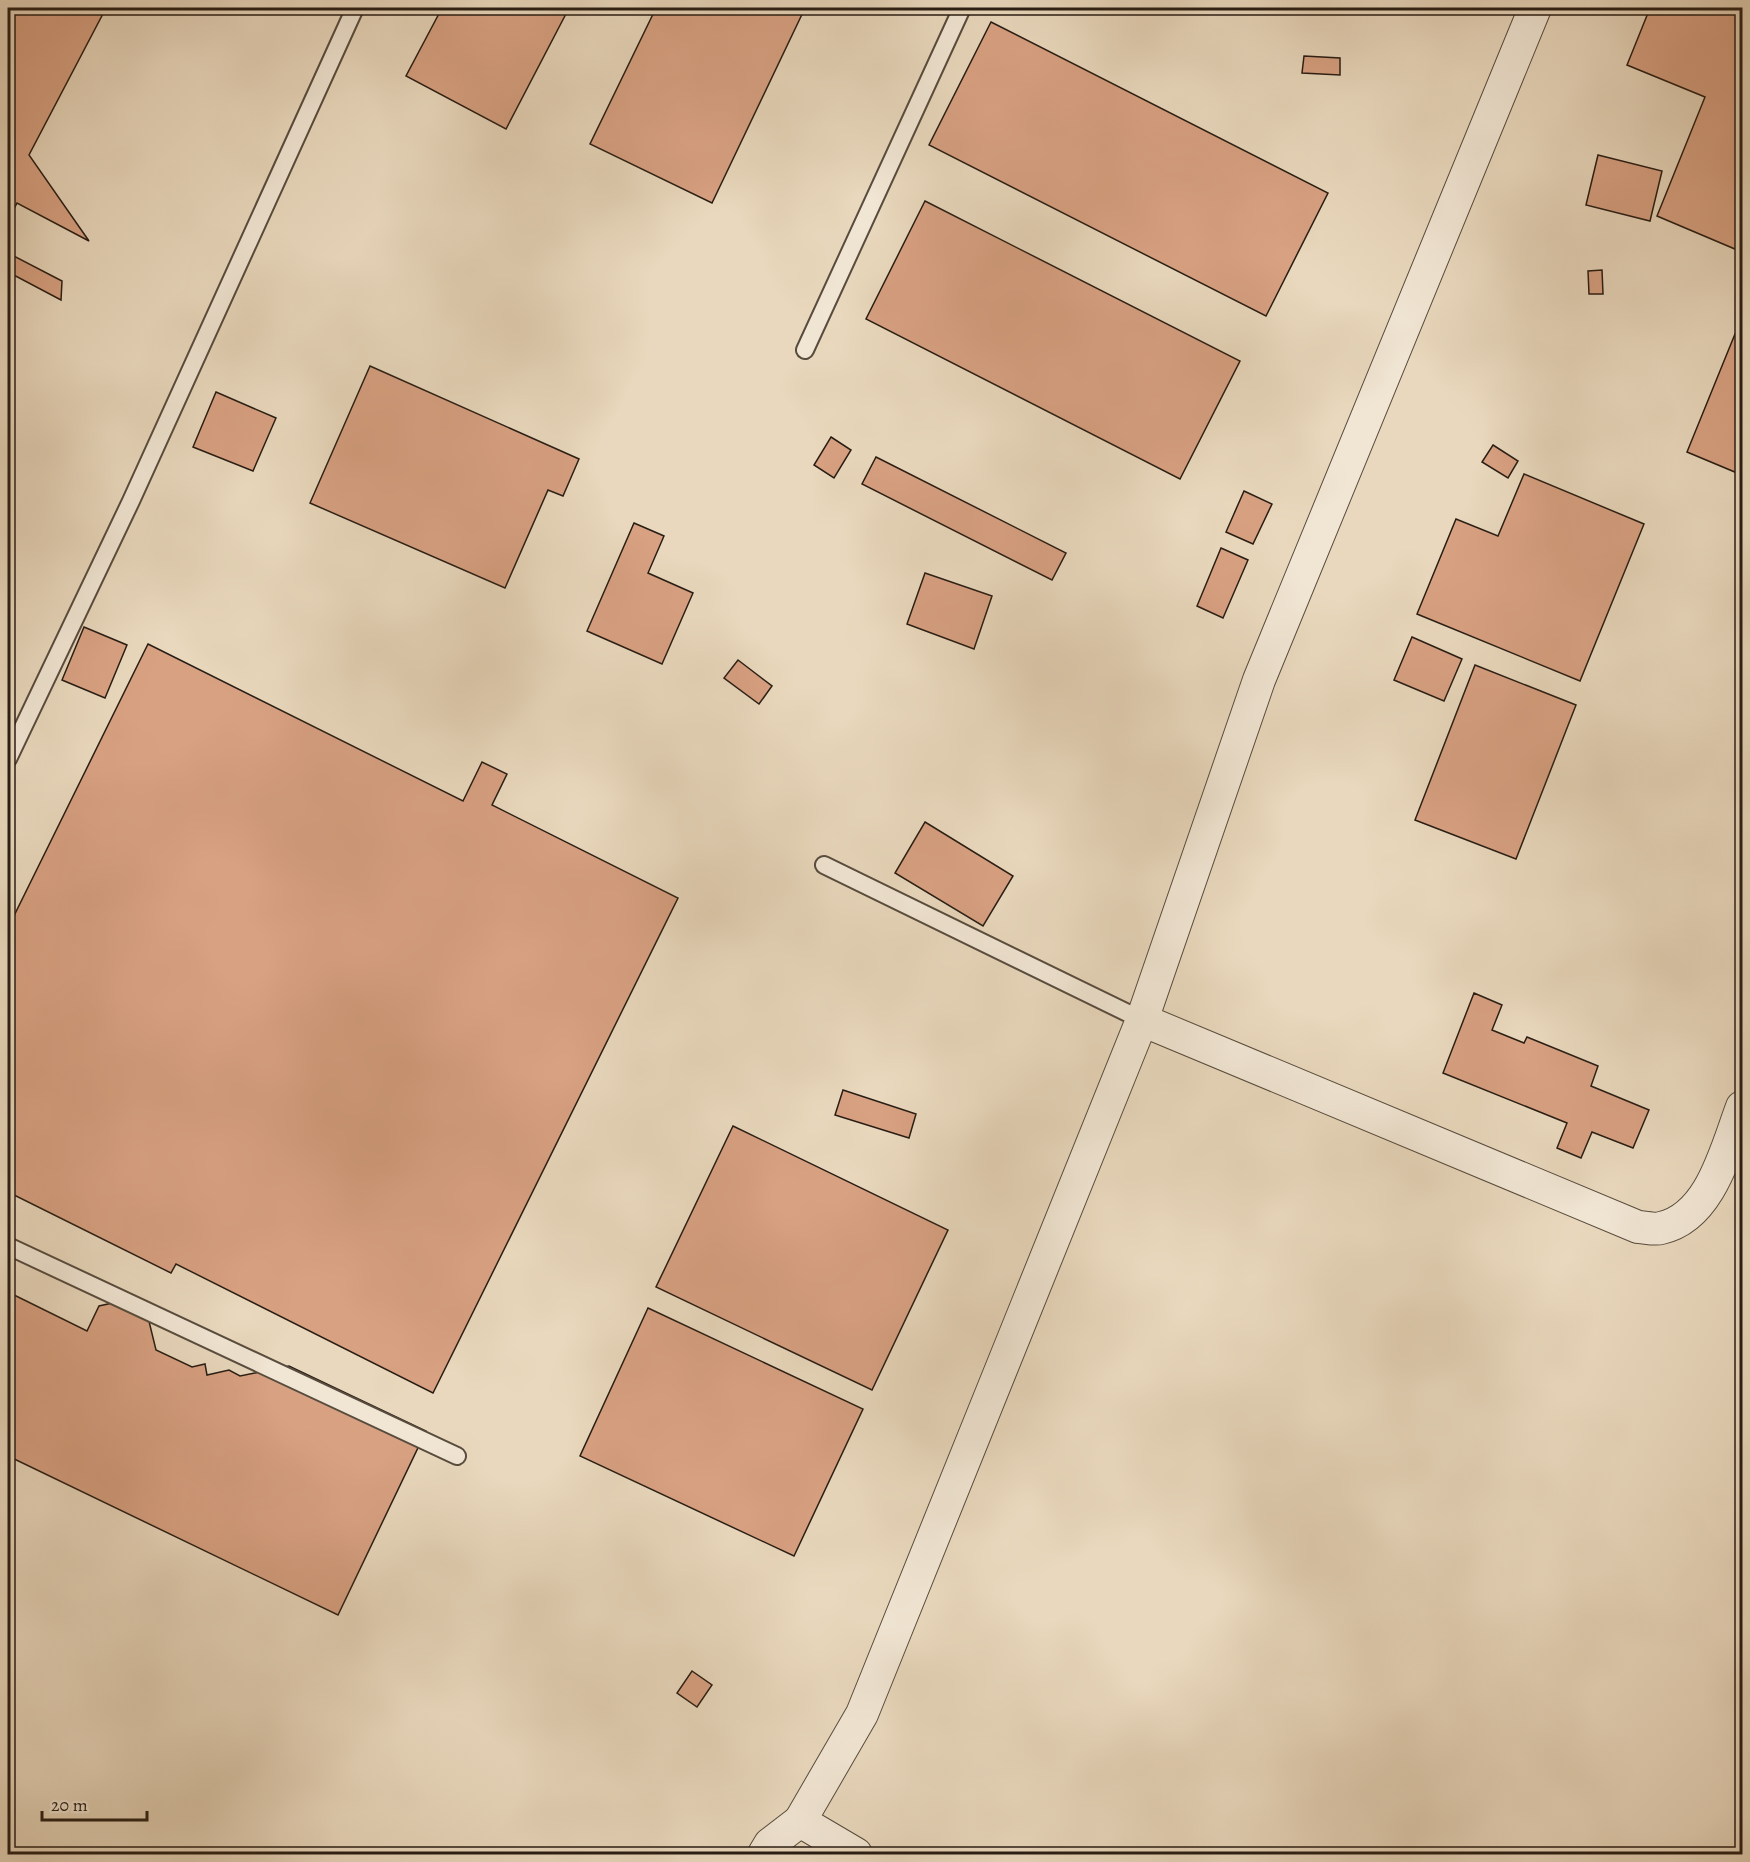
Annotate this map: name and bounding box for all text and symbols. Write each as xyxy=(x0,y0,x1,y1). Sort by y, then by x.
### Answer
scale bar xyxy=(42,1784,147,1822)
text: 20 m xyxy=(51,1793,88,1817)

